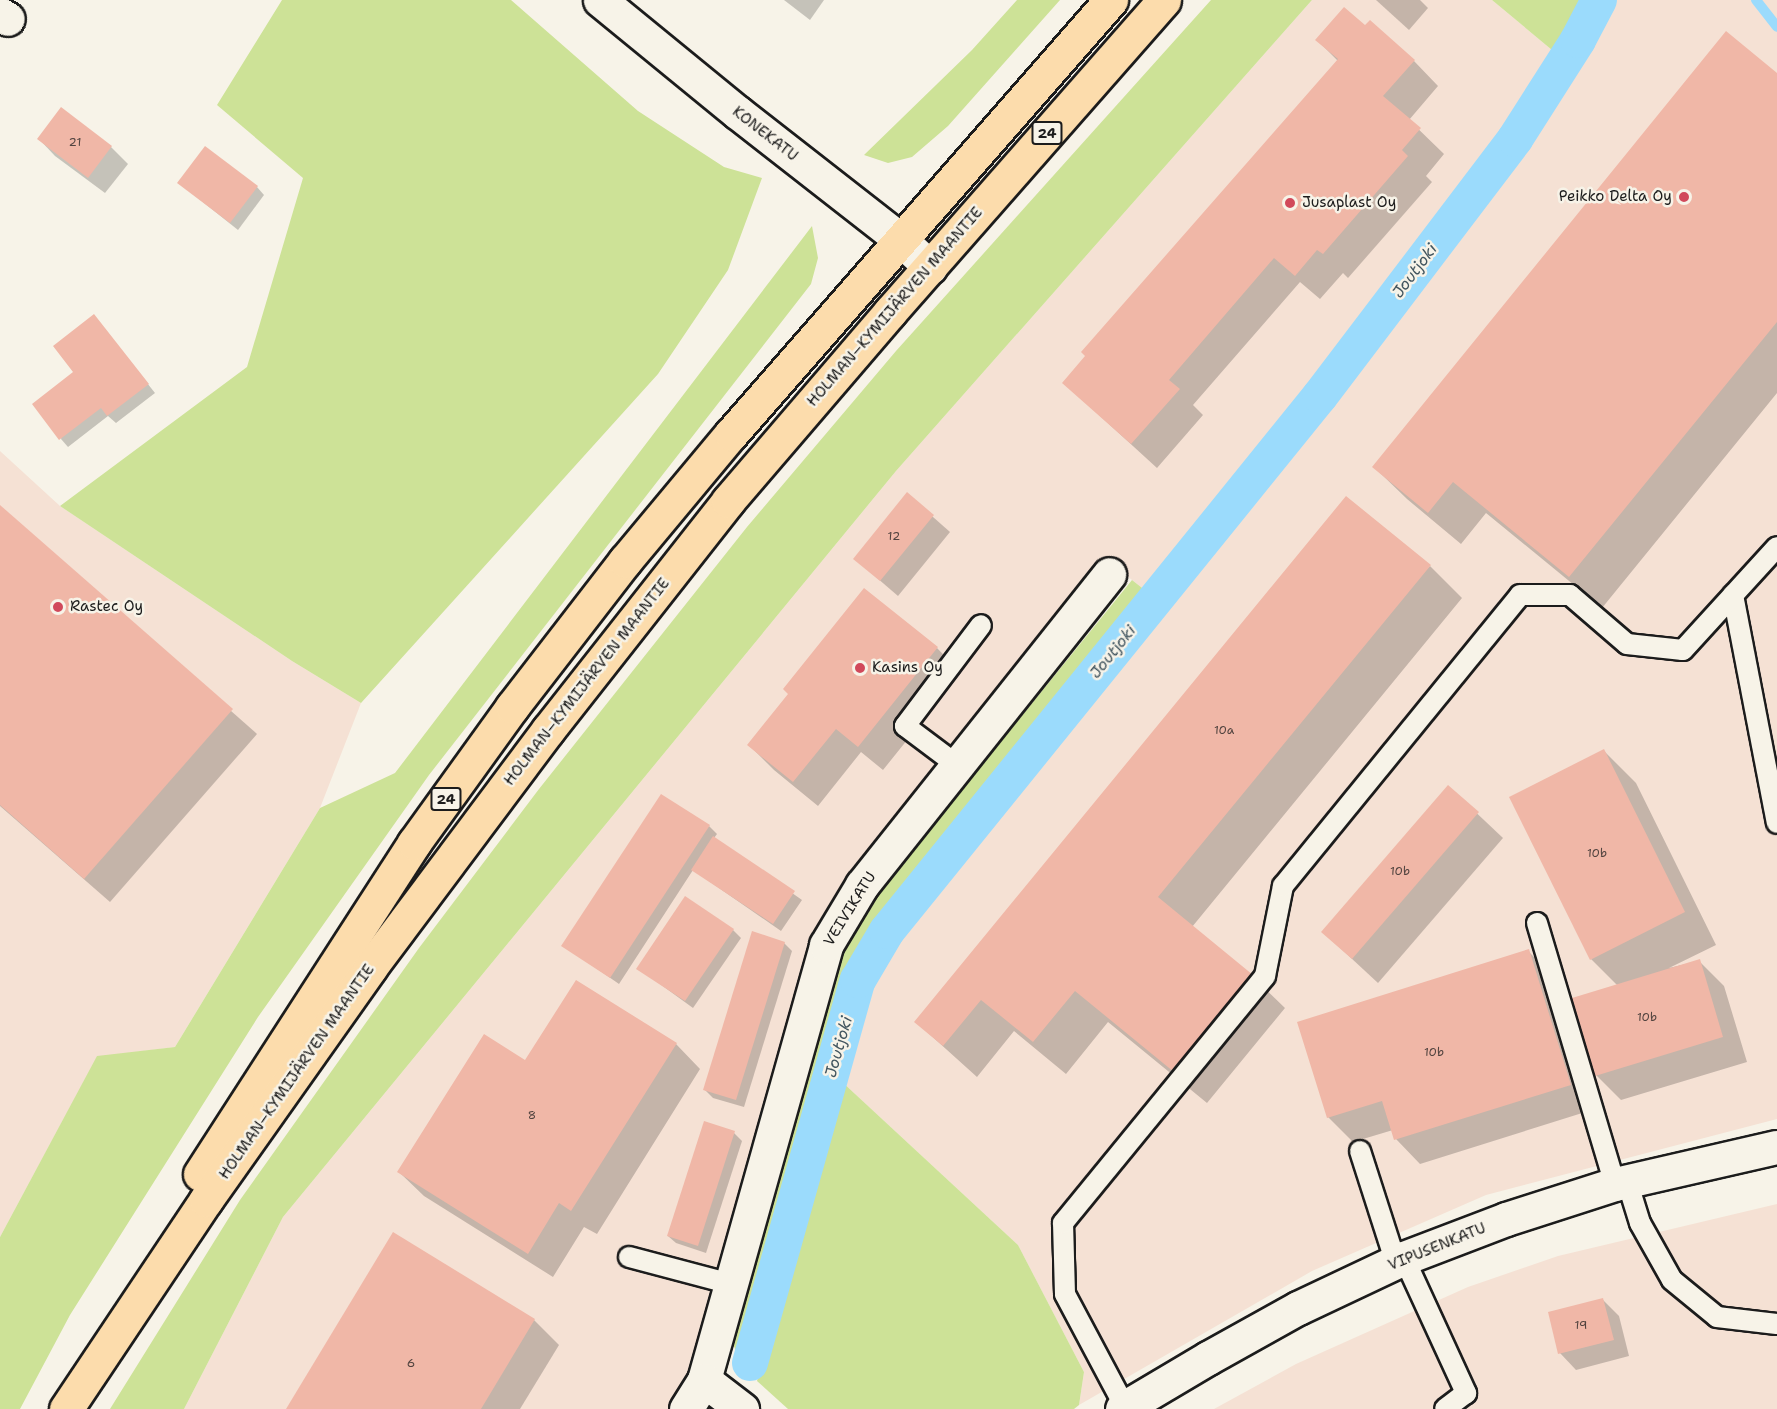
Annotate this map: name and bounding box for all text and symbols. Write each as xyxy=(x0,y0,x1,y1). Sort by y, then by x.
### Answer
street label: KONEKATU xyxy=(729,103,801,165)
road number: 24 xyxy=(1030,122,1064,144)
house number: 21 xyxy=(69,136,81,150)
place label: Peikko Delta Oy xyxy=(1559,188,1672,206)
marker: Peikko Delta Oy xyxy=(1677,190,1691,204)
place label: Jusaplast Oy xyxy=(1302,194,1396,212)
marker: Jusaplast Oy xyxy=(1283,196,1297,210)
street label: HOLMAN–KYMIJÄRVEN MAANTIE xyxy=(804,204,986,410)
water label: Joutjoki xyxy=(1388,240,1442,302)
house number: 12 xyxy=(888,530,900,544)
street label: HOLMAN–KYMIJÄRVEN MAANTIE xyxy=(500,575,674,789)
place label: Rastec Oy xyxy=(70,598,143,616)
marker: Rastec Oy xyxy=(51,600,65,614)
water label: Joutjoki xyxy=(1086,622,1140,682)
place label: Kasins Oy xyxy=(872,659,943,677)
marker: Kasins Oy xyxy=(853,661,867,675)
house number: 10a xyxy=(1214,724,1234,738)
road number: 24 xyxy=(430,788,462,810)
house number: 10b xyxy=(1587,847,1607,861)
house number: 10b xyxy=(1390,865,1410,879)
street label: VEIVIKATU xyxy=(820,869,880,949)
street label: HOLMAN–KYMIJÄRVEN MAANTIE xyxy=(216,961,378,1183)
house number: 10b xyxy=(1637,1011,1657,1025)
water label: Joutjoki xyxy=(821,1014,857,1080)
house number: 10b xyxy=(1424,1046,1444,1060)
house number: 8 xyxy=(528,1109,536,1123)
street label: VIPUSENKATU xyxy=(1385,1219,1489,1275)
house number: 19 xyxy=(1575,1319,1587,1333)
house number: 6 xyxy=(407,1357,415,1371)

